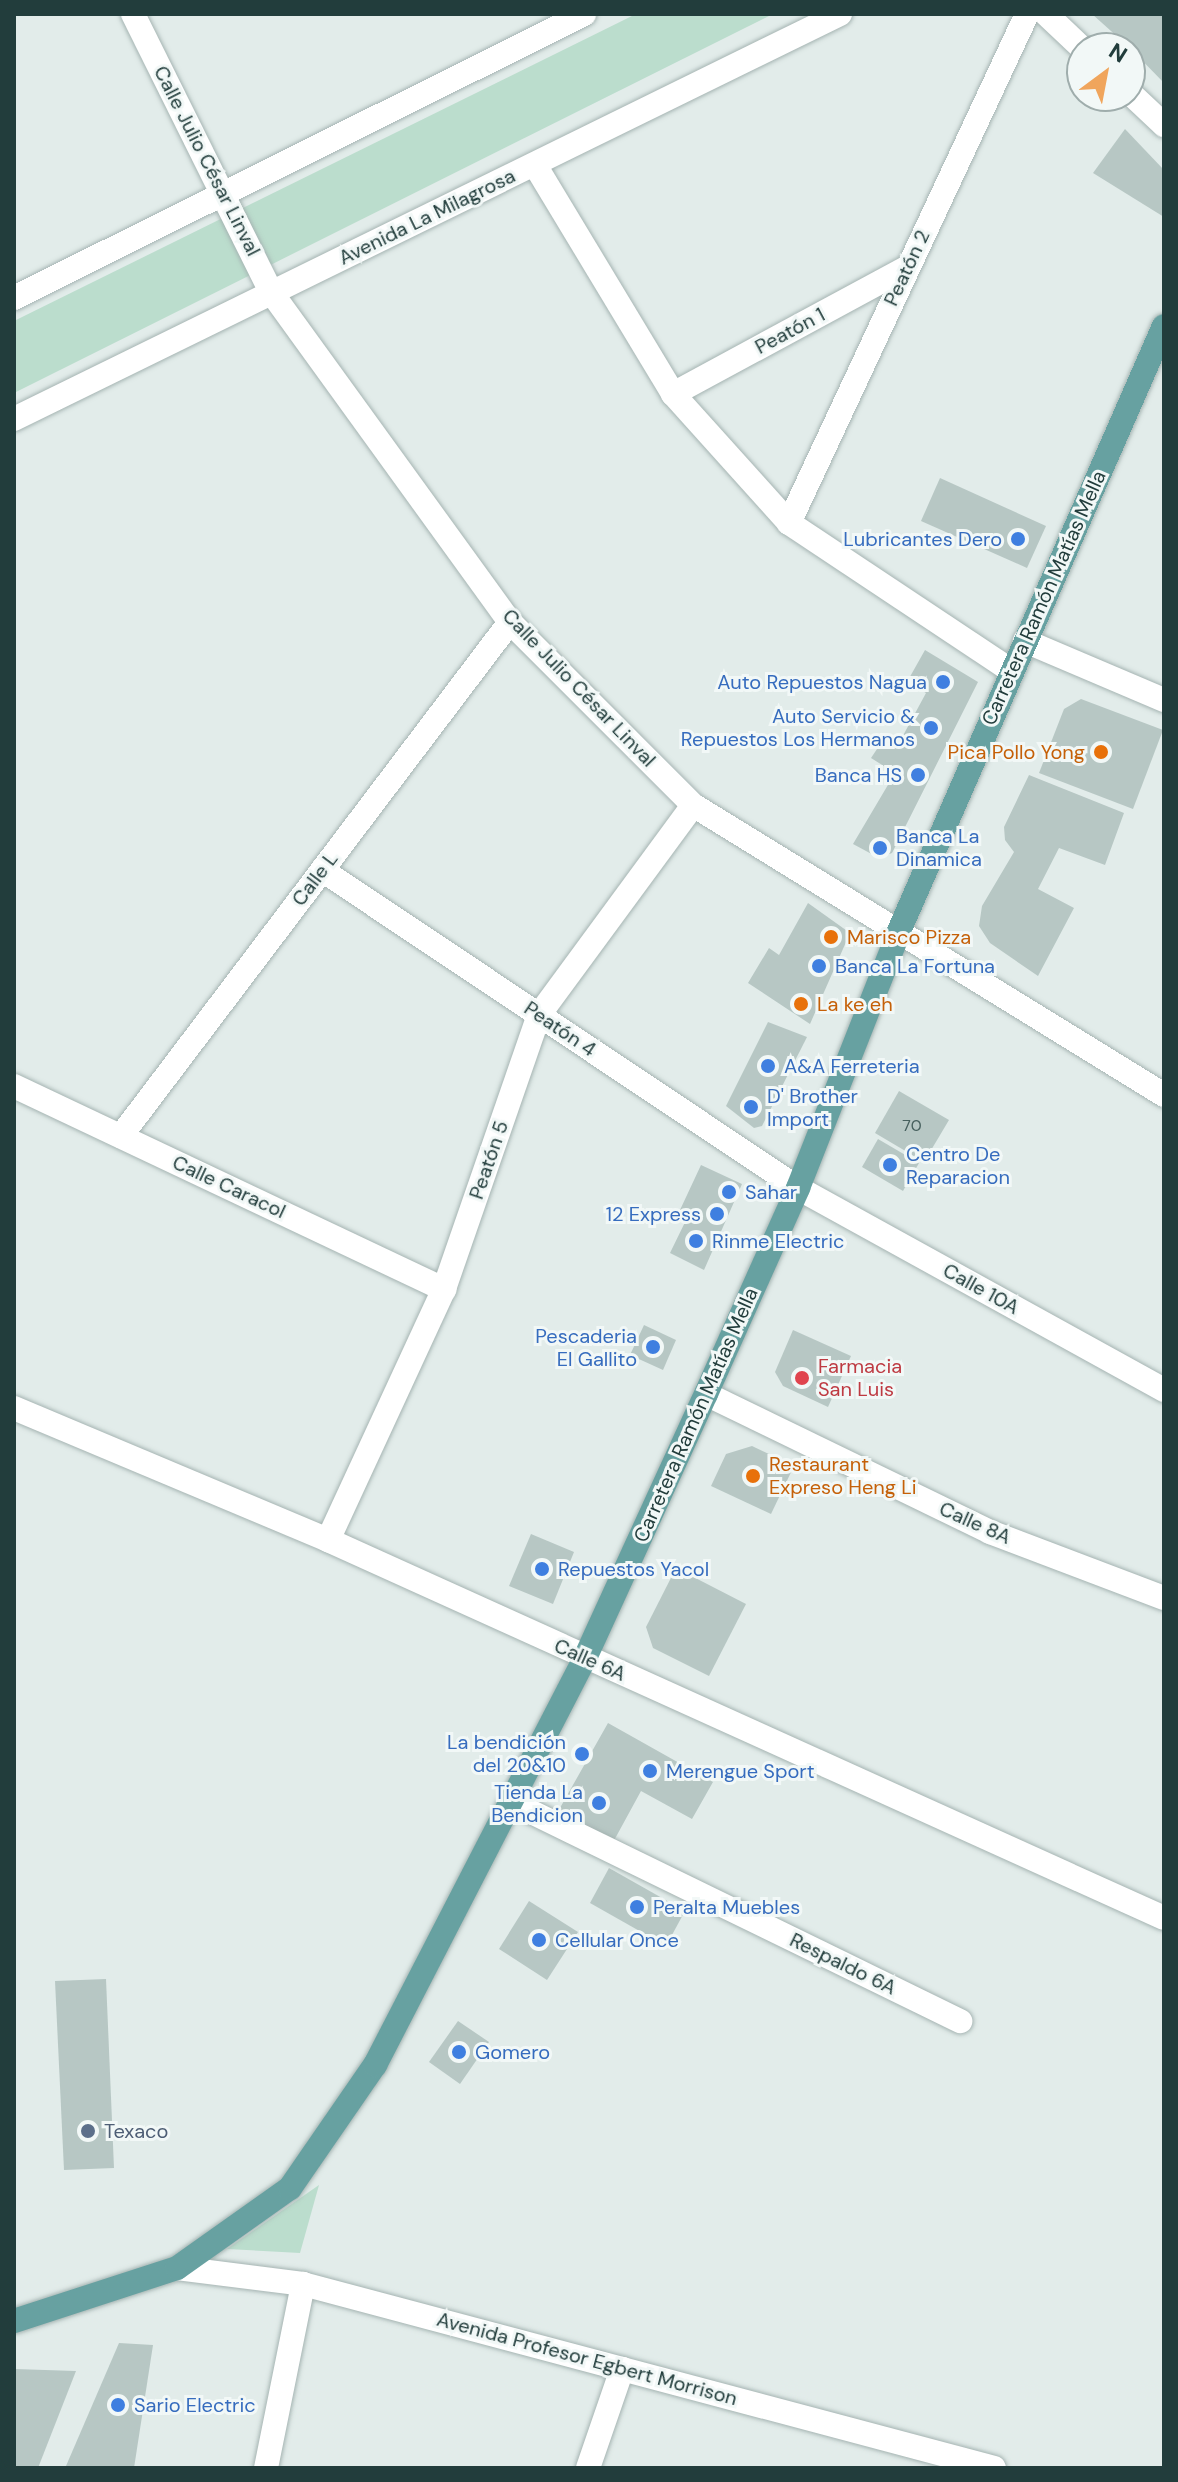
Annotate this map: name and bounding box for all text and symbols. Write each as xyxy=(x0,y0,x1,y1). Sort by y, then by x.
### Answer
north arrow xyxy=(1066,32,1146,112)
text: N xyxy=(1103,36,1132,69)
street label: Calle Julio César Linval xyxy=(149,62,265,260)
street label: Avenida La Milagrosa xyxy=(335,164,519,270)
street label: Peatón 2 xyxy=(879,226,935,310)
street label: Peatón 1 xyxy=(751,303,829,359)
street label: Carretera Ramón Matías Mella xyxy=(977,467,1111,729)
place label: Lubricantes Dero xyxy=(843,527,1002,551)
marker: Lubricantes Dero xyxy=(1009,530,1027,548)
street label: Calle Julio César Linval xyxy=(497,604,661,772)
place label: Auto Repuestos Nagua xyxy=(717,670,927,694)
marker: Auto Repuestos Nagua xyxy=(934,673,952,691)
place label: Auto Servicio & Repuestos Los Hermanos xyxy=(681,704,915,751)
marker: Auto Servicio & Repuestos Los Hermanos xyxy=(922,719,940,737)
place label: Pica Pollo Yong xyxy=(948,740,1085,764)
marker: Pica Pollo Yong xyxy=(1092,743,1110,761)
place label: Banca HS xyxy=(815,763,902,787)
marker: Banca HS xyxy=(909,766,927,784)
place label: Banca La Dinamica xyxy=(896,824,982,871)
marker: Banca La Dinamica xyxy=(871,839,889,857)
street label: Calle L xyxy=(287,847,343,911)
place label: Marisco Pizza xyxy=(847,925,971,949)
marker: Marisco Pizza xyxy=(822,928,840,946)
place label: Banca La Fortuna xyxy=(835,954,995,978)
marker: Banca La Fortuna xyxy=(810,957,828,975)
place label: La ke eh xyxy=(817,992,893,1016)
marker: La ke eh xyxy=(792,995,810,1013)
street label: Peatón 4 xyxy=(520,996,600,1062)
place label: A&A Ferreteria xyxy=(784,1054,920,1078)
marker: A&A Ferreteria xyxy=(759,1057,777,1075)
place label: D' Brother Import xyxy=(767,1084,858,1131)
marker: D' Brother Import xyxy=(742,1098,760,1116)
house number: 70 xyxy=(902,1116,922,1136)
street label: Peatón 5 xyxy=(464,1118,514,1202)
place label: Centro De Reparacion xyxy=(906,1142,1010,1189)
street label: Calle Caracol xyxy=(169,1150,289,1224)
marker: Centro De Reparacion xyxy=(881,1156,899,1174)
place label: Sahar xyxy=(745,1180,797,1204)
marker: Sahar xyxy=(720,1183,738,1201)
place label: 12 Express xyxy=(606,1202,701,1226)
marker: 12 Express xyxy=(708,1205,726,1223)
place label: Rinme Electric xyxy=(712,1229,844,1253)
marker: Rinme Electric xyxy=(687,1232,705,1250)
street label: Calle 10A xyxy=(939,1258,1023,1320)
street label: Carretera Ramón Matías Mella xyxy=(629,1284,763,1546)
place label: Pescaderia El Gallito xyxy=(535,1324,637,1371)
marker: Pescaderia El Gallito xyxy=(644,1338,662,1356)
place label: Farmacia San Luis xyxy=(818,1354,902,1401)
marker: Farmacia San Luis xyxy=(793,1369,811,1387)
place label: Restaurant Expreso Heng Li xyxy=(769,1452,917,1499)
marker: Restaurant Expreso Heng Li xyxy=(744,1467,762,1485)
street label: Calle 8A xyxy=(936,1497,1014,1549)
place label: Repuestos Yacol xyxy=(558,1557,709,1581)
marker: Repuestos Yacol xyxy=(533,1560,551,1578)
street label: Calle 6A xyxy=(550,1634,630,1686)
place label: La bendición del 20&10 xyxy=(447,1730,566,1777)
marker: La bendición del 20&10 xyxy=(573,1745,591,1763)
place label: Merengue Sport xyxy=(666,1759,815,1783)
marker: Merengue Sport xyxy=(641,1762,659,1780)
place label: Tienda La Bendicion xyxy=(491,1780,583,1827)
marker: Tienda La Bendicion xyxy=(590,1794,608,1812)
place label: Peralta Muebles xyxy=(653,1895,800,1919)
marker: Peralta Muebles xyxy=(628,1898,646,1916)
place label: Cellular Once xyxy=(555,1928,679,1952)
street label: Respaldo 6A xyxy=(786,1928,900,2000)
marker: Cellular Once xyxy=(530,1931,548,1949)
place label: Gomero xyxy=(475,2040,550,2064)
marker: Gomero xyxy=(450,2043,468,2061)
place label: Texaco xyxy=(104,2119,168,2143)
marker: Texaco xyxy=(79,2122,97,2140)
street label: Avenida Profesor Egbert Morrison xyxy=(434,2307,740,2411)
place label: Sario Electric xyxy=(134,2393,256,2417)
marker: Sario Electric xyxy=(109,2396,127,2414)

